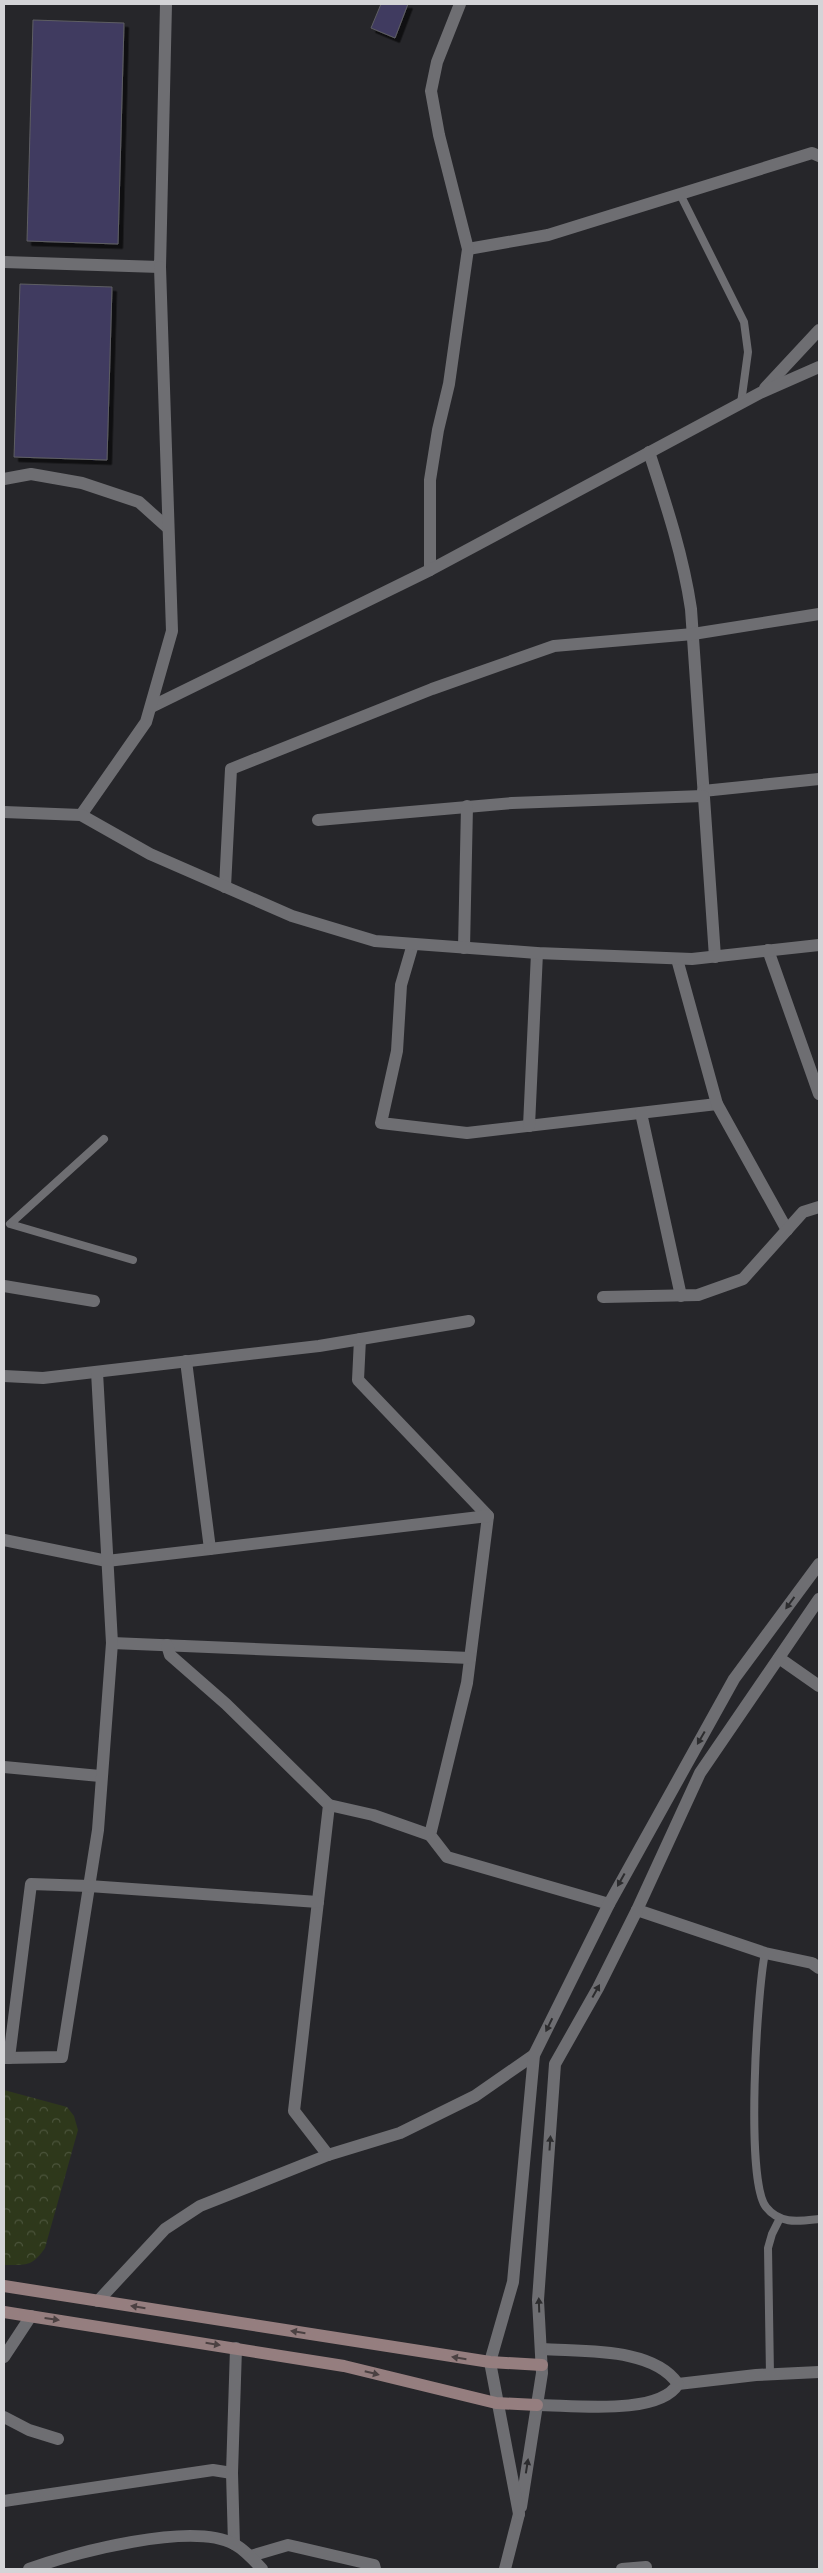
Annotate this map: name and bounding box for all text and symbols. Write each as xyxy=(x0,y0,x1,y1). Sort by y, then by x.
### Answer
one-way arrow xyxy=(785,1596,796,1609)
one-way arrow xyxy=(696,1731,705,1745)
one-way arrow xyxy=(617,1873,626,1887)
one-way arrow xyxy=(592,1984,600,1998)
one-way arrow xyxy=(545,2018,553,2032)
one-way arrow xyxy=(546,2134,554,2150)
one-way arrow xyxy=(535,2296,543,2312)
one-way arrow xyxy=(129,2303,145,2311)
one-way arrow xyxy=(44,2315,60,2323)
one-way arrow xyxy=(290,2328,306,2336)
one-way arrow xyxy=(205,2341,221,2349)
one-way arrow xyxy=(450,2353,466,2361)
one-way arrow xyxy=(365,2369,380,2377)
one-way arrow xyxy=(524,2457,532,2473)

